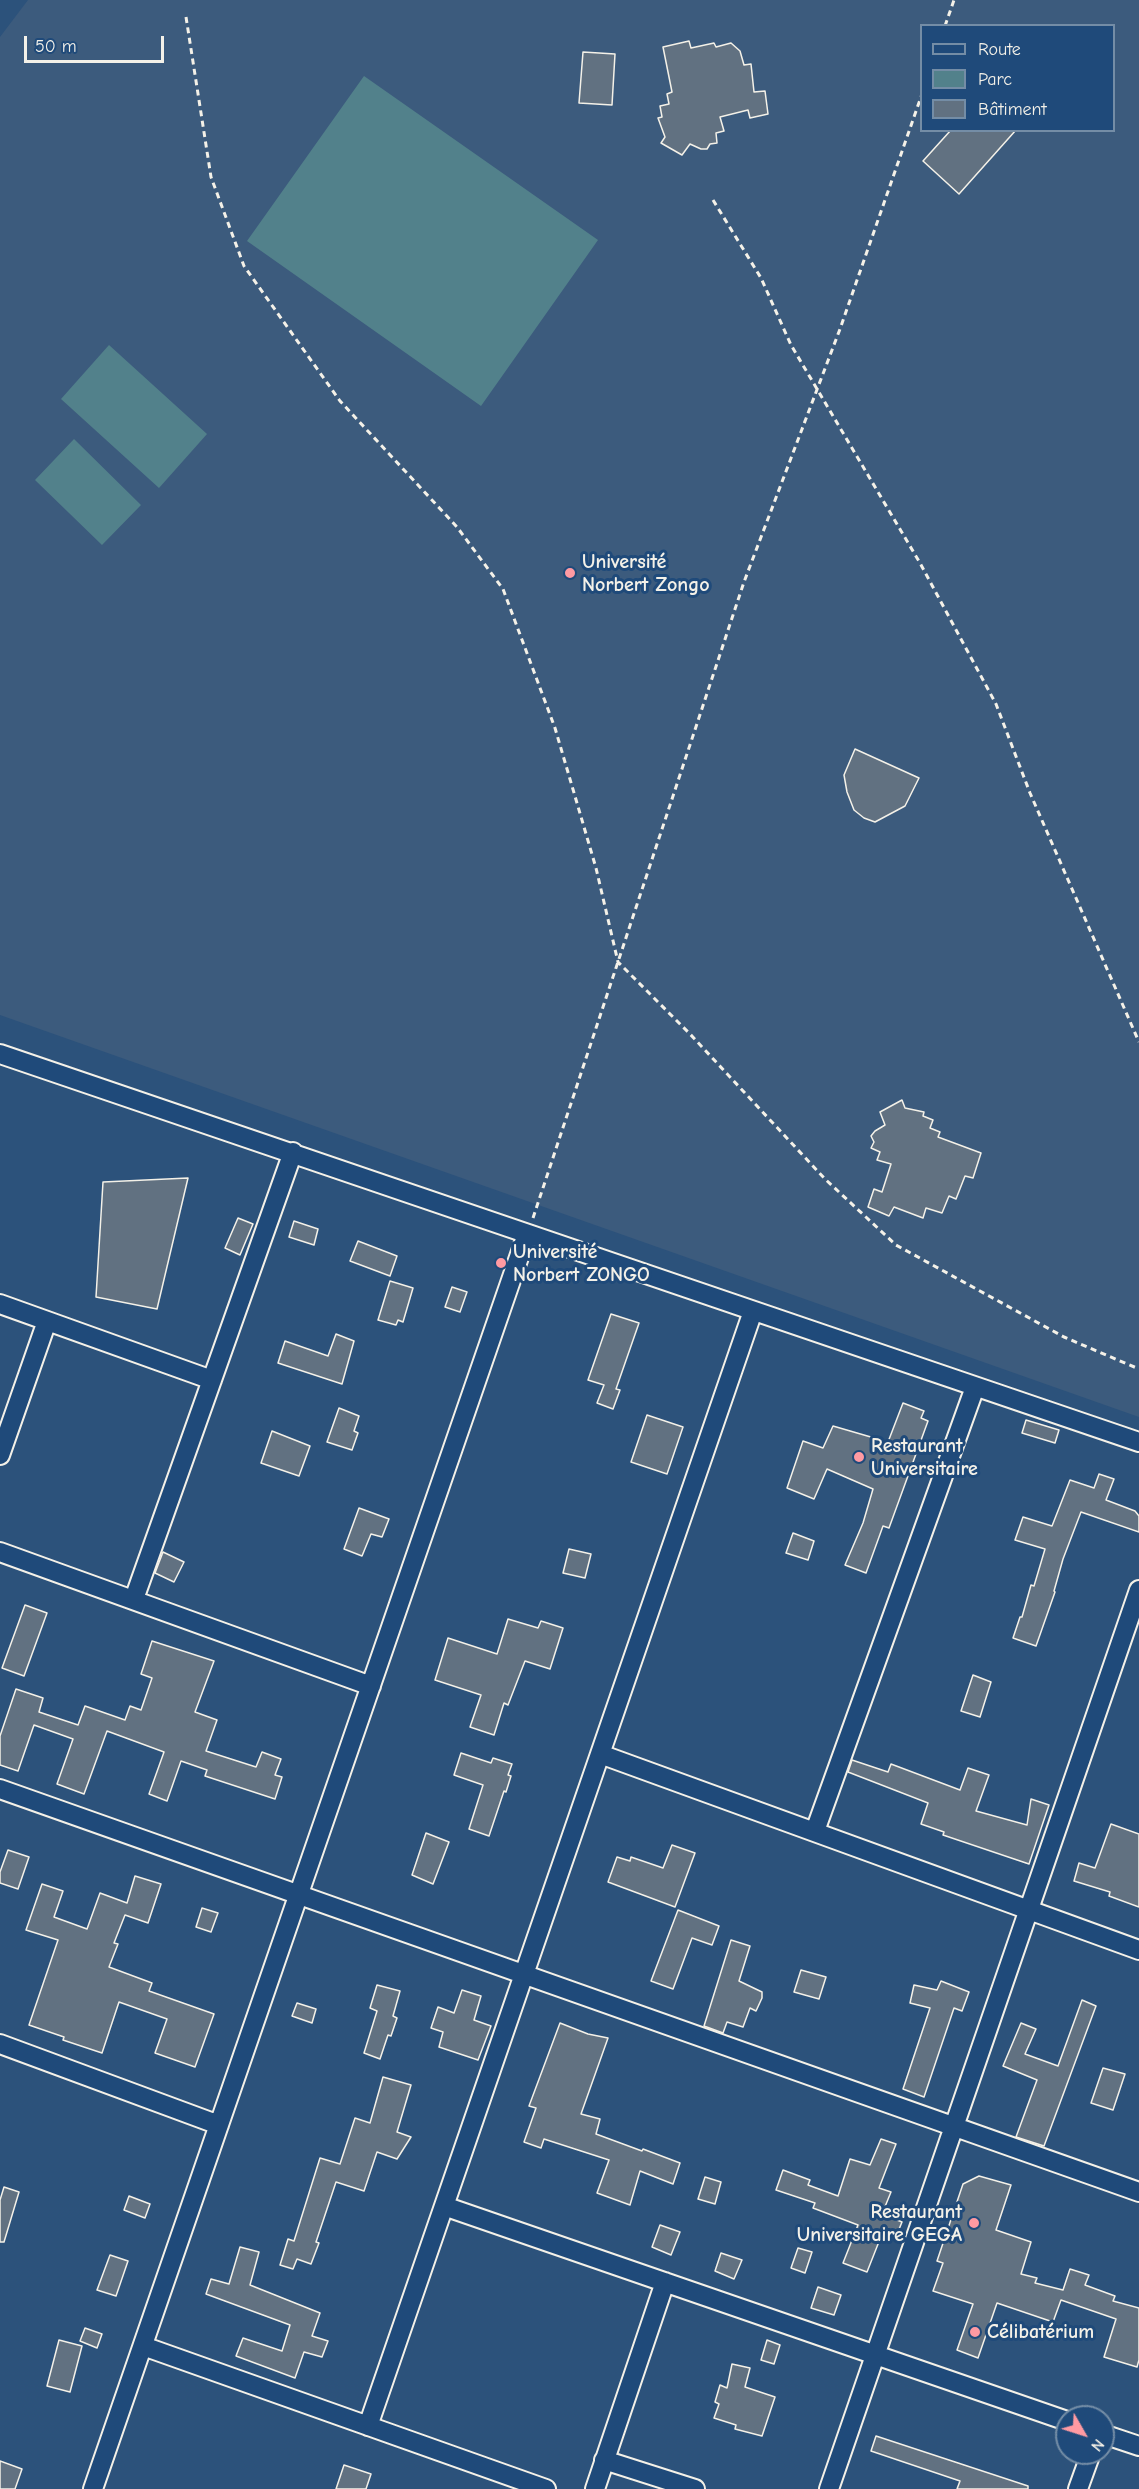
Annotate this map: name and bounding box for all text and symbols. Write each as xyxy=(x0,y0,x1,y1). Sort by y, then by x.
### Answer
scale bar xyxy=(27,24,166,62)
legend xyxy=(920,24,1115,132)
text: 50 m xyxy=(35,36,77,57)
text: Route xyxy=(978,39,1021,60)
text: Parc xyxy=(978,69,1012,90)
text: Bâtiment xyxy=(978,99,1047,120)
place label: Université Norbert Zongo xyxy=(582,550,709,597)
marker: Université Norbert Zongo xyxy=(563,566,577,580)
place label: Université Norbert ZONGO xyxy=(513,1240,650,1287)
marker: Université Norbert ZONGO xyxy=(494,1256,508,1270)
place label: Restaurant Universitaire xyxy=(871,1434,978,1481)
marker: Restaurant Universitaire xyxy=(852,1450,866,1464)
place label: Restaurant Universitaire GEGA xyxy=(797,2200,962,2247)
marker: Restaurant Universitaire GEGA xyxy=(967,2216,981,2230)
place label: Célibatérium xyxy=(987,2320,1094,2344)
marker: Célibatérium xyxy=(968,2325,982,2339)
north arrow xyxy=(1055,2405,1115,2465)
text: N xyxy=(1087,2435,1108,2455)

